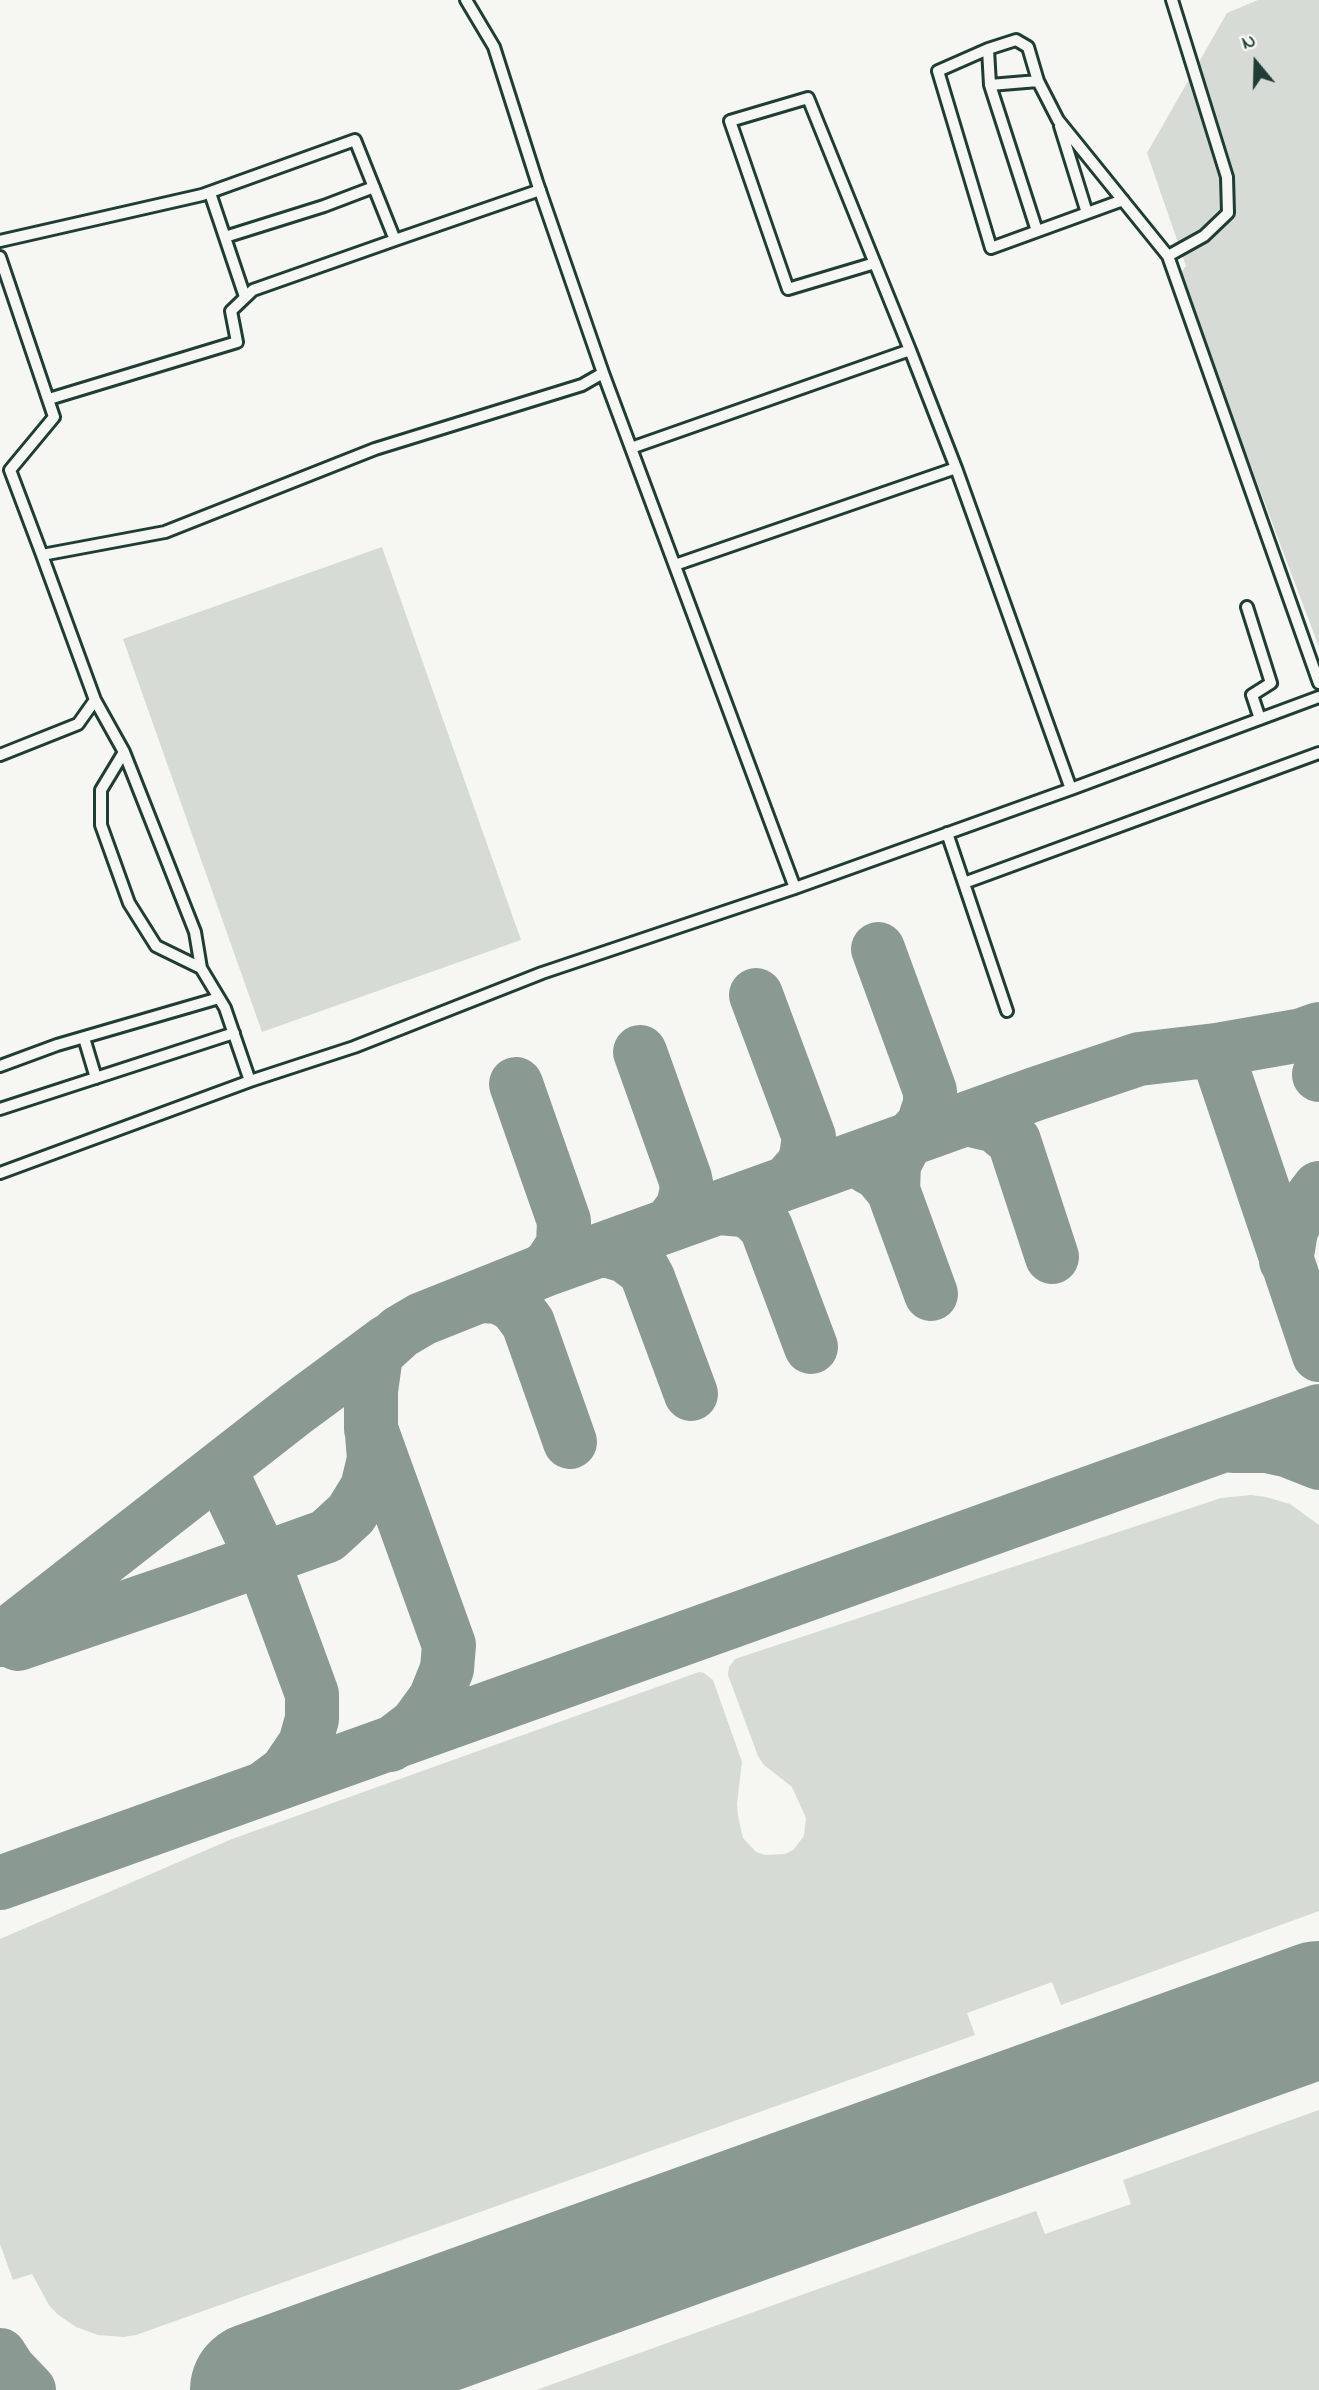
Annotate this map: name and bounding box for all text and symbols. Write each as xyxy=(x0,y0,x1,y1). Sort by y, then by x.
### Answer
north arrow xyxy=(1221,28,1291,98)
text: N xyxy=(1239,28,1259,58)

